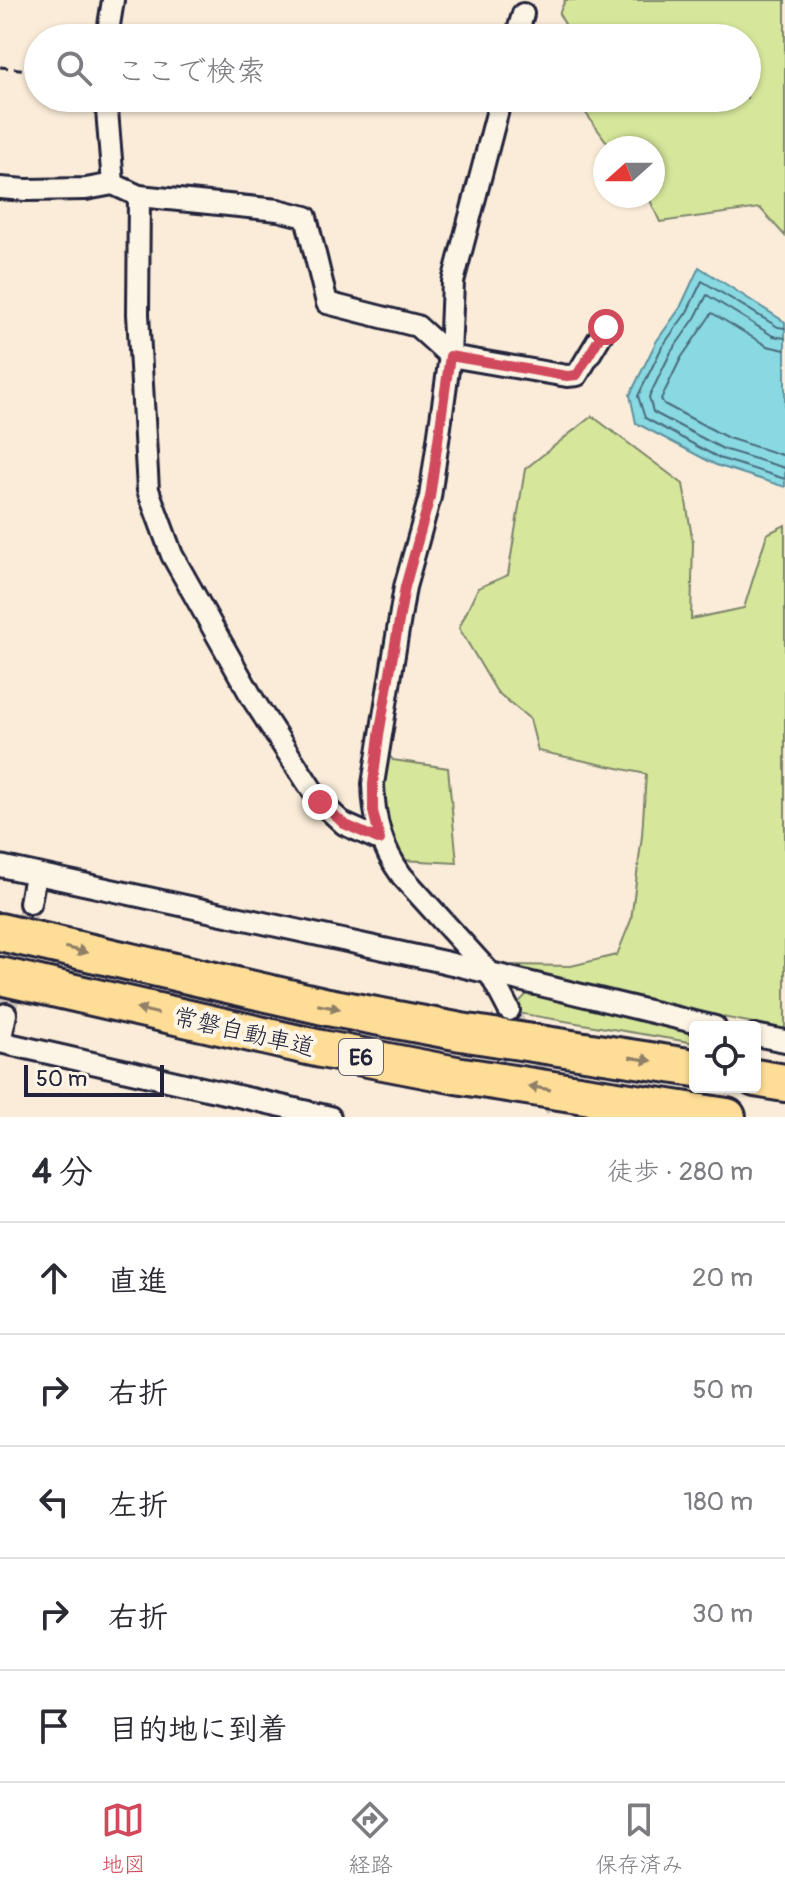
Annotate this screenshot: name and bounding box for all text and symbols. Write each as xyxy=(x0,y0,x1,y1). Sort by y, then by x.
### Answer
search box xyxy=(24,24,761,112)
icon: search xyxy=(52,46,96,90)
text: ここで検索 xyxy=(116,53,266,90)
north arrow xyxy=(593,136,665,208)
route start xyxy=(588,309,624,345)
route end xyxy=(302,784,338,820)
one-way arrow xyxy=(63,945,88,957)
one-way arrow xyxy=(317,1001,342,1014)
street label: 常磐自動車道 xyxy=(170,1002,317,1063)
one-way arrow xyxy=(134,1004,159,1016)
map controls xyxy=(689,1021,761,1093)
button: locate xyxy=(689,1021,761,1093)
road number: E6 xyxy=(339,1039,383,1075)
one-way arrow xyxy=(629,1054,654,1066)
scale bar xyxy=(24,1061,164,1097)
text: 50 m xyxy=(36,1065,87,1093)
one-way arrow xyxy=(526,1081,551,1094)
text: 4 分 xyxy=(32,1151,93,1194)
text: 徒歩 · 280 m xyxy=(607,1156,753,1188)
icon: ahead xyxy=(32,1256,76,1300)
text: 20 m xyxy=(692,1262,753,1294)
text: 直進 xyxy=(108,1263,168,1300)
icon: right xyxy=(32,1368,76,1412)
text: 50 m xyxy=(692,1374,753,1406)
text: 右折 xyxy=(108,1375,168,1412)
icon: left xyxy=(32,1480,76,1524)
text: 180 m xyxy=(683,1486,753,1518)
text: 左折 xyxy=(108,1487,168,1524)
icon: right xyxy=(32,1592,76,1636)
text: 30 m xyxy=(692,1598,753,1630)
text: 右折 xyxy=(108,1599,168,1636)
icon: arrive xyxy=(32,1704,76,1748)
text: 目的地に到着 xyxy=(108,1711,288,1748)
tab: 地図 xyxy=(101,1798,146,1879)
tab: 経路 xyxy=(348,1798,393,1879)
tab: 保存済み xyxy=(595,1798,684,1879)

